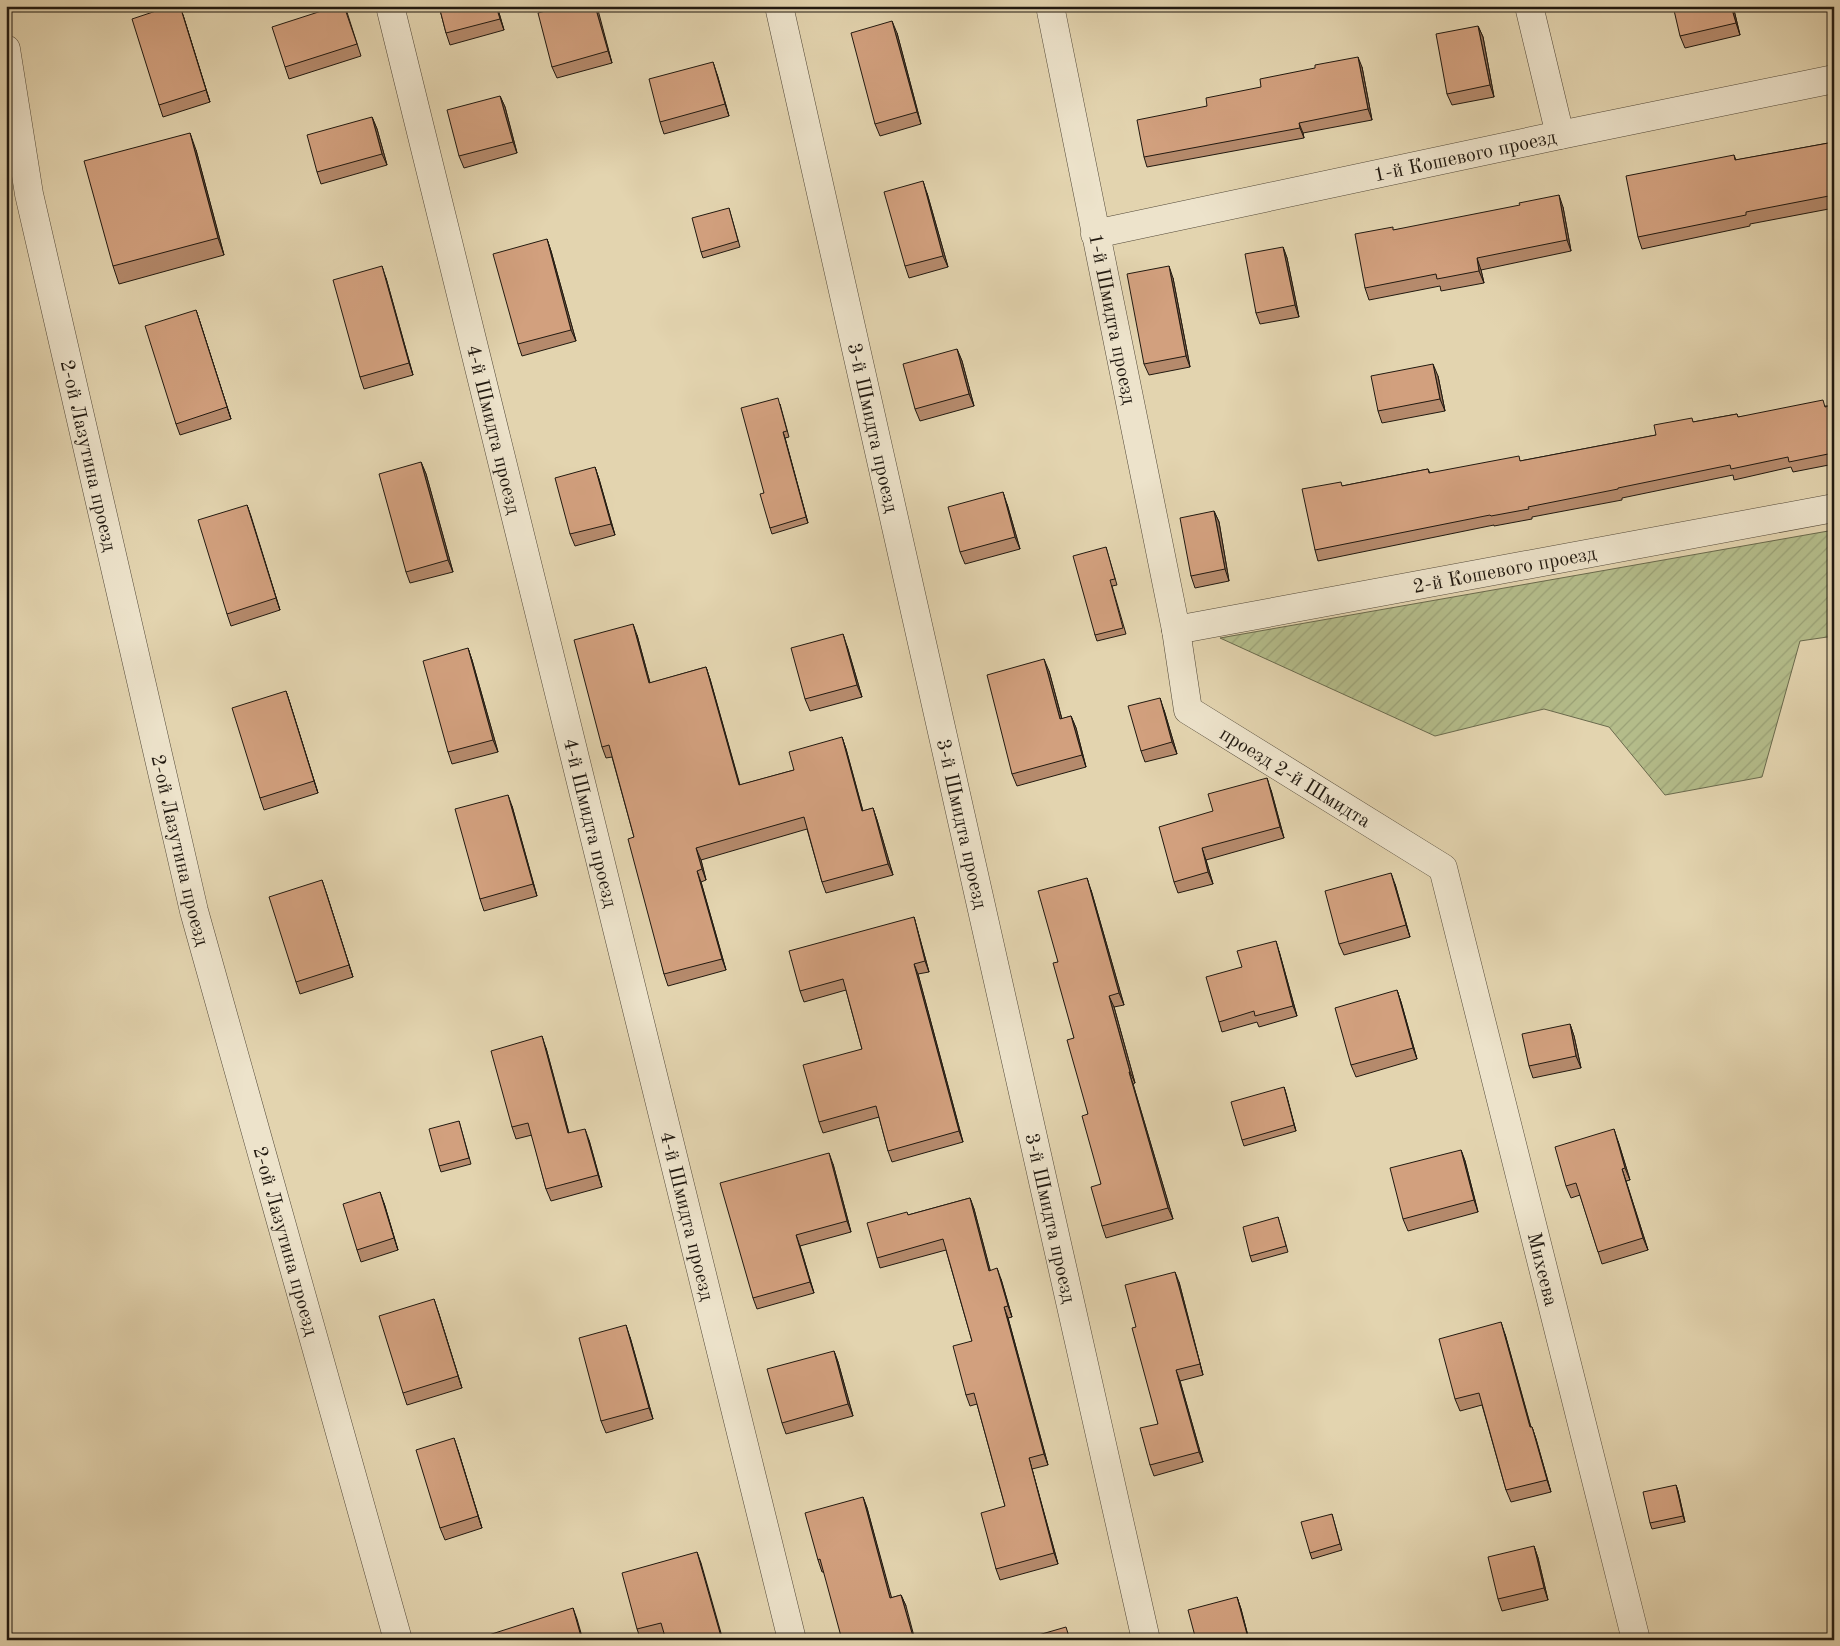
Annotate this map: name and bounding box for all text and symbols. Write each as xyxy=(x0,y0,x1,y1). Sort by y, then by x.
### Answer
street label: 1-й Кошевого проезд xyxy=(1372,128,1558,186)
street label: 1-й Шмидта проезд xyxy=(1084,232,1138,406)
street label: 3-й Шмидта проезд xyxy=(843,341,901,515)
street label: 4-й Шмидта проезд xyxy=(462,343,523,517)
street label: 2-ой Лазутина проезд xyxy=(56,358,119,554)
street label: 2-й Кошевого проезд xyxy=(1411,544,1598,598)
street label: проезд 2-й Шмидта xyxy=(1215,724,1374,833)
street label: 4-й Шмидта проезд xyxy=(559,737,619,910)
street label: 3-й Шмидта проезд xyxy=(932,737,989,911)
street label: 2-ой Лазутина проезд xyxy=(146,753,211,948)
street label: 4-й Шмидта проезд xyxy=(655,1130,716,1303)
street label: 3-й Шмидта проезд xyxy=(1020,1131,1078,1305)
street label: 2-ой Лазутина проезд xyxy=(248,1144,320,1338)
street label: Михеева xyxy=(1523,1231,1560,1309)

